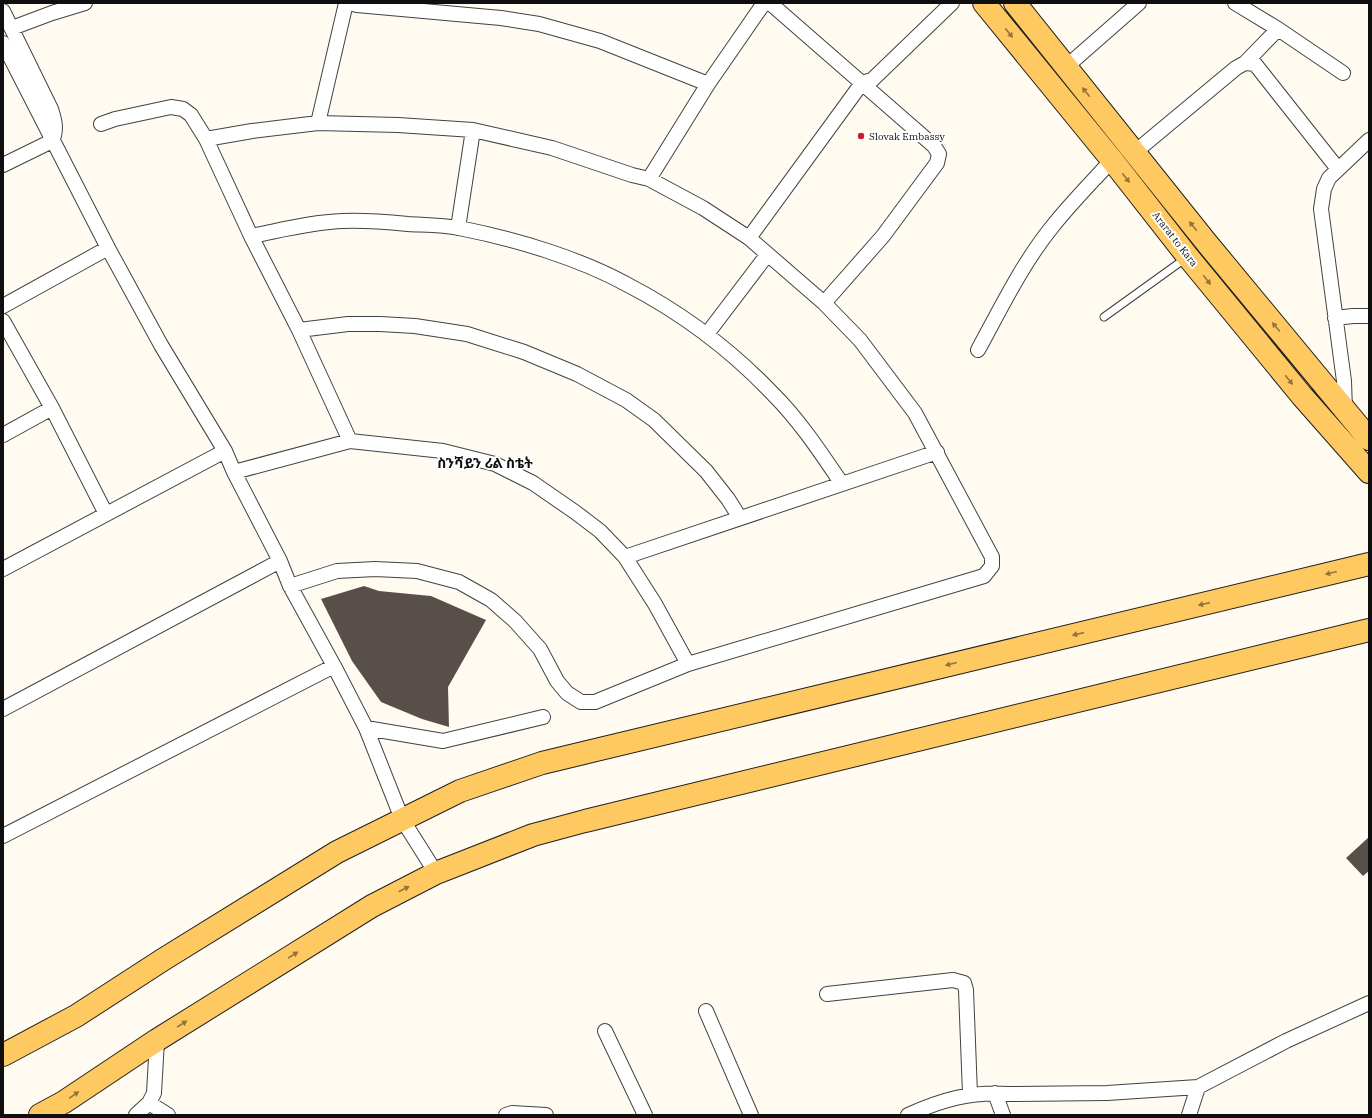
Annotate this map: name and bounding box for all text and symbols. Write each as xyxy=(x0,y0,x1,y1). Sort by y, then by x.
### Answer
one-way arrow xyxy=(1004,28,1013,39)
one-way arrow xyxy=(1082,86,1090,97)
place label: Slovak Embassy xyxy=(869,130,945,143)
marker: Slovak Embassy xyxy=(856,131,866,141)
one-way arrow xyxy=(1122,172,1130,183)
street label: Ararat to Kara xyxy=(1150,209,1201,269)
one-way arrow xyxy=(1189,221,1198,232)
one-way arrow xyxy=(1202,274,1211,285)
one-way arrow xyxy=(1271,321,1280,332)
one-way arrow xyxy=(1285,375,1294,386)
district label: ስንሻይን ሪል ስቴት xyxy=(437,454,533,472)
one-way arrow xyxy=(1325,571,1337,577)
one-way arrow xyxy=(1198,601,1211,607)
one-way arrow xyxy=(1072,631,1084,637)
one-way arrow xyxy=(945,662,958,668)
one-way arrow xyxy=(399,886,410,892)
one-way arrow xyxy=(287,952,299,959)
one-way arrow xyxy=(177,1020,187,1028)
one-way arrow xyxy=(68,1091,79,1099)

